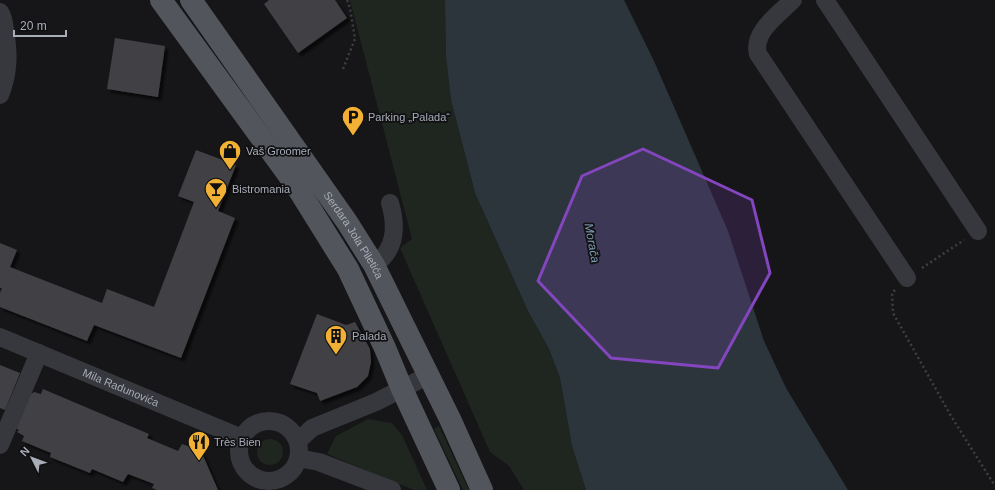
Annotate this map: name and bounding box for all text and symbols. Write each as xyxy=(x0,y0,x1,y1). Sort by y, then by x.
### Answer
scale bar xyxy=(14,12,66,38)
text: 20 m xyxy=(20,19,47,33)
parking icon: Parking „Palada“ xyxy=(340,104,366,137)
place label: Parking „Palada“ xyxy=(368,111,450,123)
shop icon: Vaš Groomer xyxy=(217,138,243,171)
place label: Vaš Groomer xyxy=(246,145,311,157)
bar icon: Bistromania xyxy=(203,176,229,209)
place label: Bistromania xyxy=(232,183,291,195)
street label: Serdara Jola Piletića xyxy=(321,189,386,281)
water label: Morača xyxy=(582,222,602,264)
building icon: Palada xyxy=(323,323,349,356)
place label: Palada xyxy=(352,330,387,342)
street label: Mila Radunovića xyxy=(81,366,162,409)
restaurant icon: Très Bien xyxy=(186,429,212,462)
place label: Très Bien xyxy=(214,436,261,448)
north arrow xyxy=(12,438,52,478)
text: N xyxy=(17,444,32,458)

